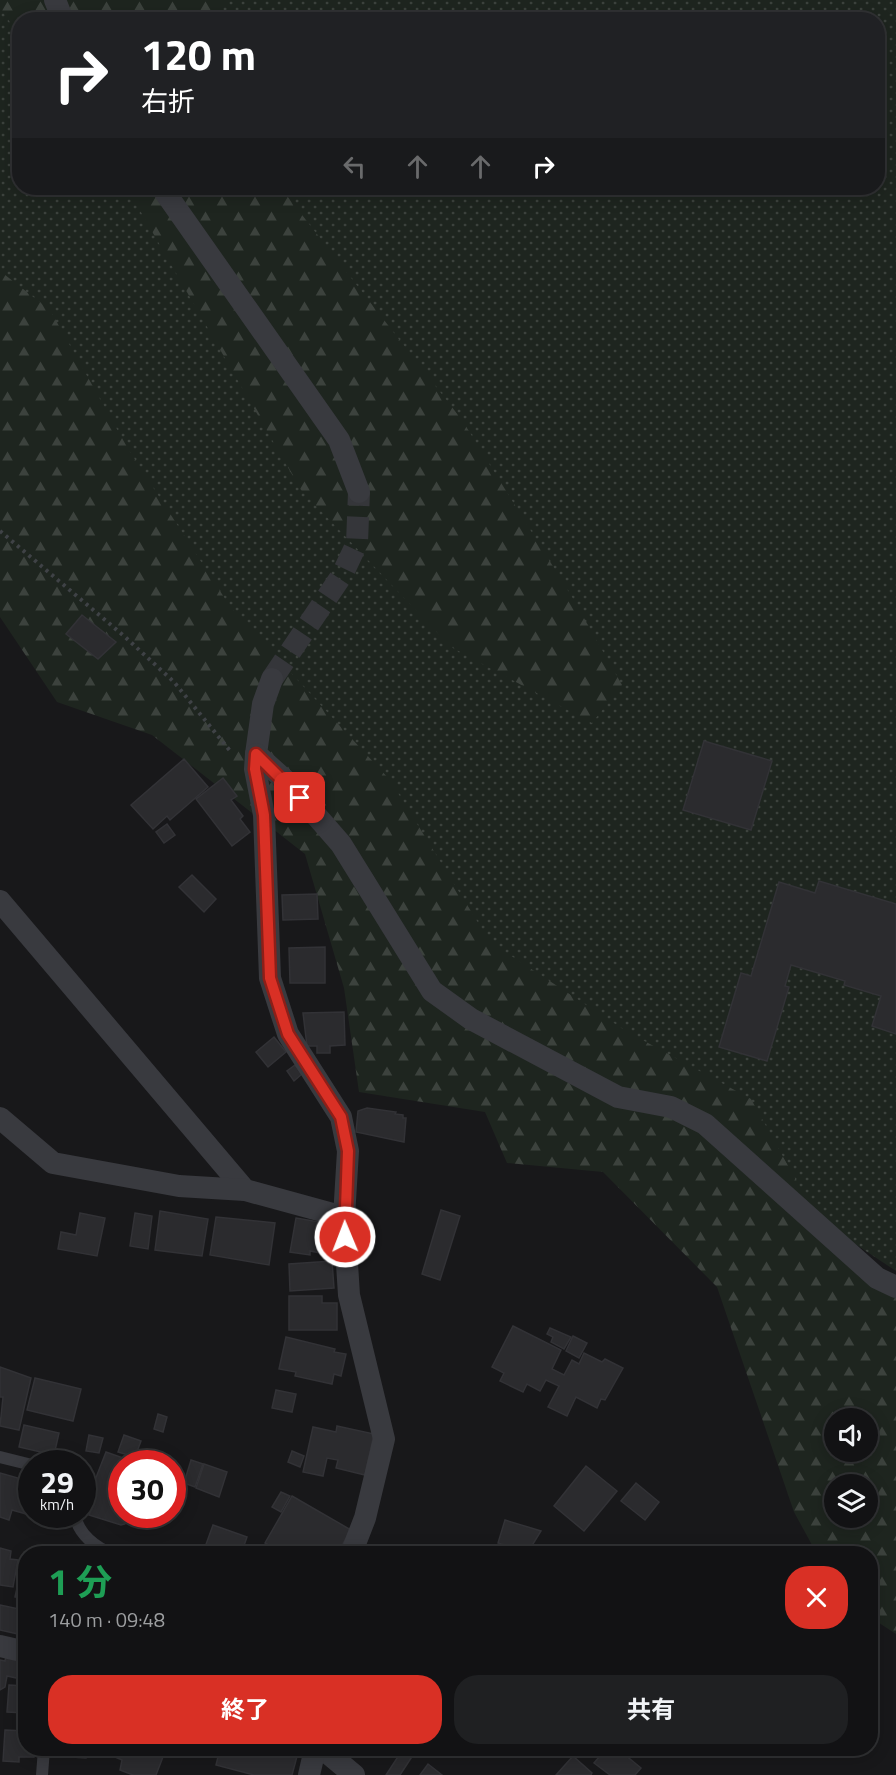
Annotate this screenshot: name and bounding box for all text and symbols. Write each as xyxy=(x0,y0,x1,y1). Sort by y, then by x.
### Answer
text: 120 m xyxy=(141,22,256,86)
icon: right xyxy=(42,36,120,114)
text: 右折 xyxy=(141,80,195,121)
icon: left xyxy=(338,150,371,183)
icon: ahead xyxy=(401,150,434,183)
icon: ahead xyxy=(464,150,497,183)
icon: right xyxy=(527,150,560,183)
pin xyxy=(274,772,325,823)
icon: arrive xyxy=(283,781,316,814)
position arrow xyxy=(313,1205,377,1269)
map controls xyxy=(824,1408,878,1528)
button: sound xyxy=(824,1408,878,1462)
speed limit sign: 30 xyxy=(108,1450,186,1528)
text: 29 xyxy=(40,1459,74,1505)
button: layers xyxy=(824,1474,878,1528)
text: km/h xyxy=(40,1493,74,1516)
text: 1 分 xyxy=(48,1554,112,1609)
button: close xyxy=(785,1566,848,1629)
text: 140 m · 09:48 xyxy=(48,1604,165,1635)
button: 終了 xyxy=(48,1675,442,1744)
button: 共有 xyxy=(454,1675,848,1744)

